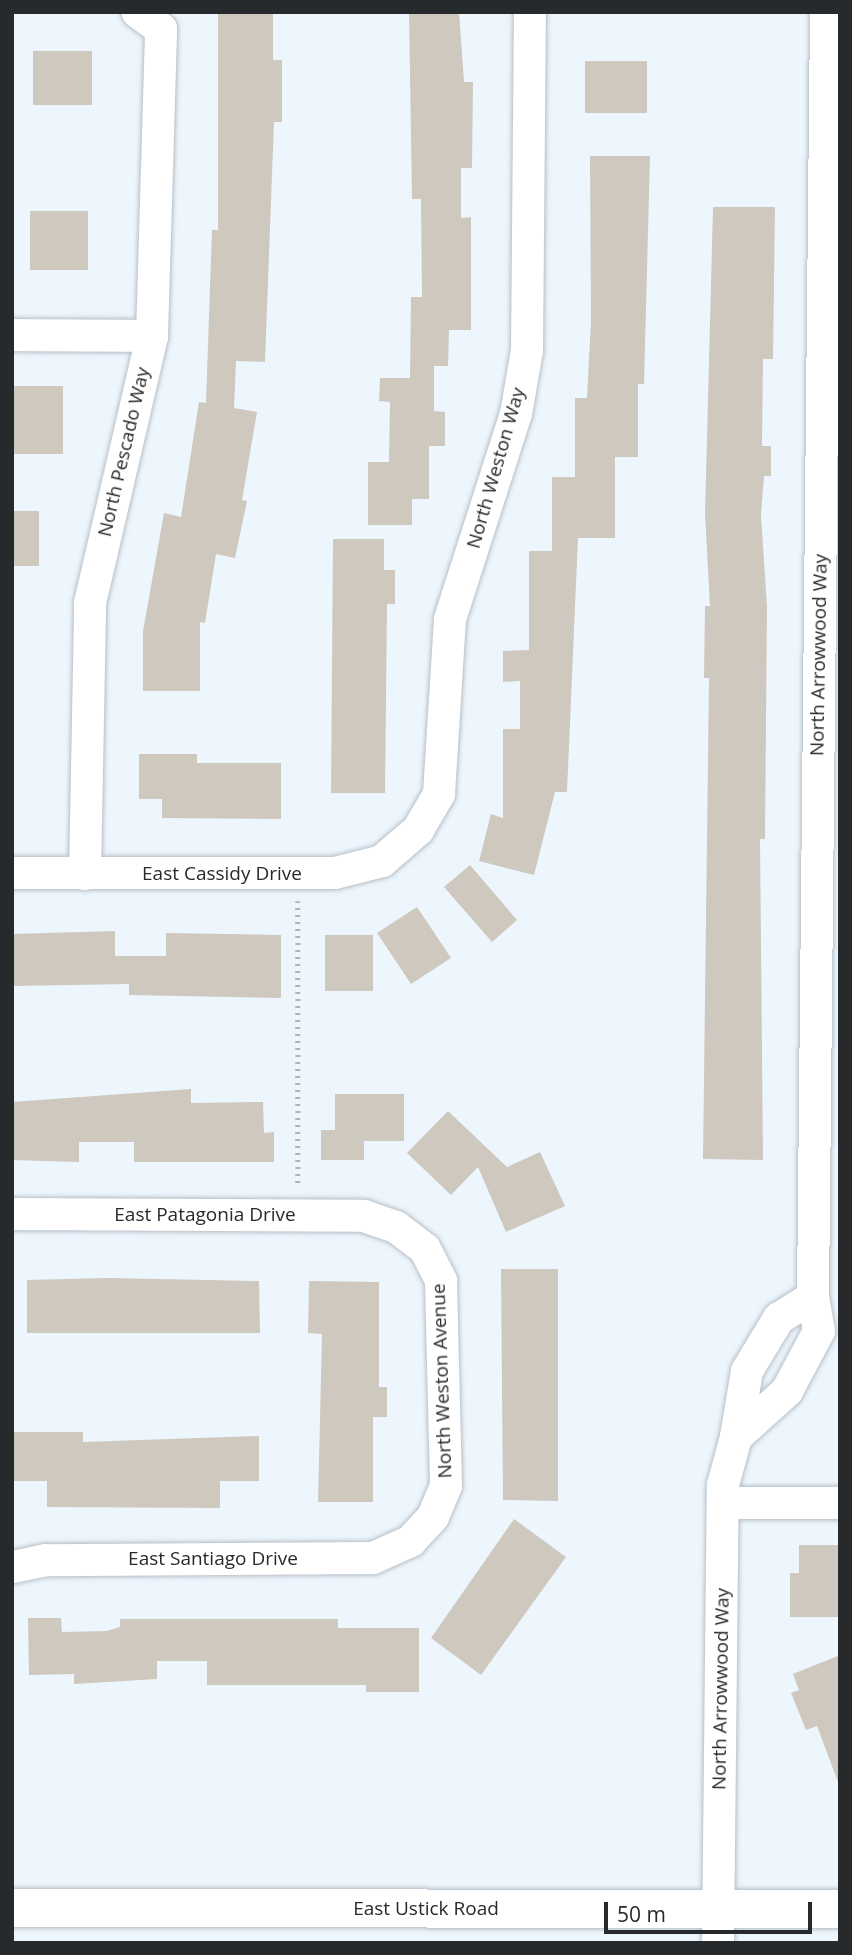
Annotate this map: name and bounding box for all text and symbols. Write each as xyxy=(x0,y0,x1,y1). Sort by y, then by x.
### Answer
street label: North Pescado Way xyxy=(93,365,155,539)
street label: North Weston Way xyxy=(462,385,530,551)
street label: North Arrowwood Way xyxy=(806,554,832,756)
street label: East Cassidy Drive xyxy=(142,863,302,885)
street label: East Patagonia Drive xyxy=(114,1204,296,1226)
street label: North Weston Avenue xyxy=(427,1283,457,1479)
street label: East Santiago Drive xyxy=(128,1548,298,1570)
street label: North Arrowwood Way xyxy=(708,1588,734,1790)
scale bar xyxy=(607,1888,815,1932)
street label: East Ustick Road xyxy=(353,1898,499,1920)
text: 50 m xyxy=(617,1900,666,1928)

